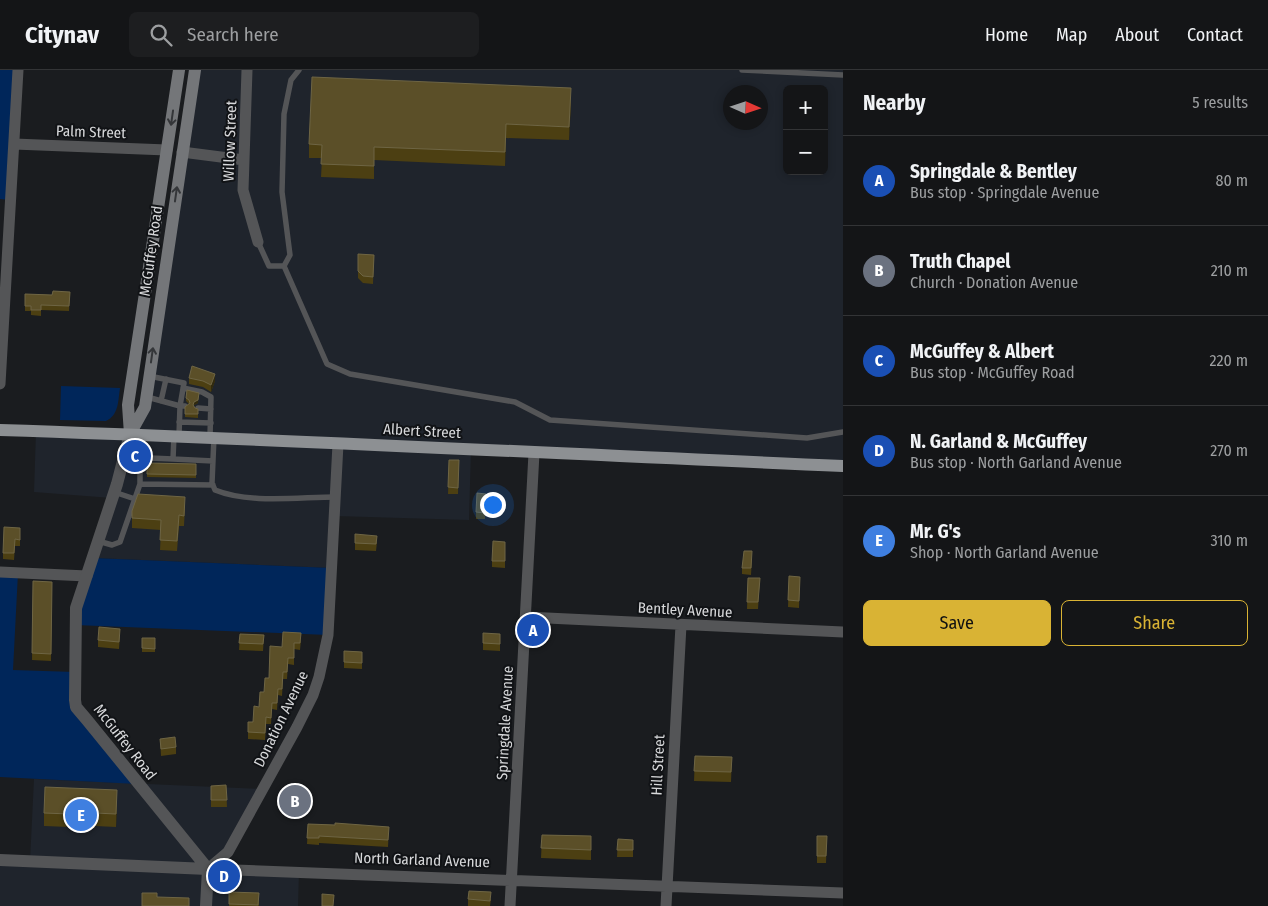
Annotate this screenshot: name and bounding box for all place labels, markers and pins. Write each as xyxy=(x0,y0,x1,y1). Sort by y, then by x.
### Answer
pin: C xyxy=(119,437,151,475)
pin: A xyxy=(517,611,549,649)
pin: B xyxy=(279,782,311,820)
pin: E xyxy=(65,796,97,834)
pin: D xyxy=(208,857,240,895)

